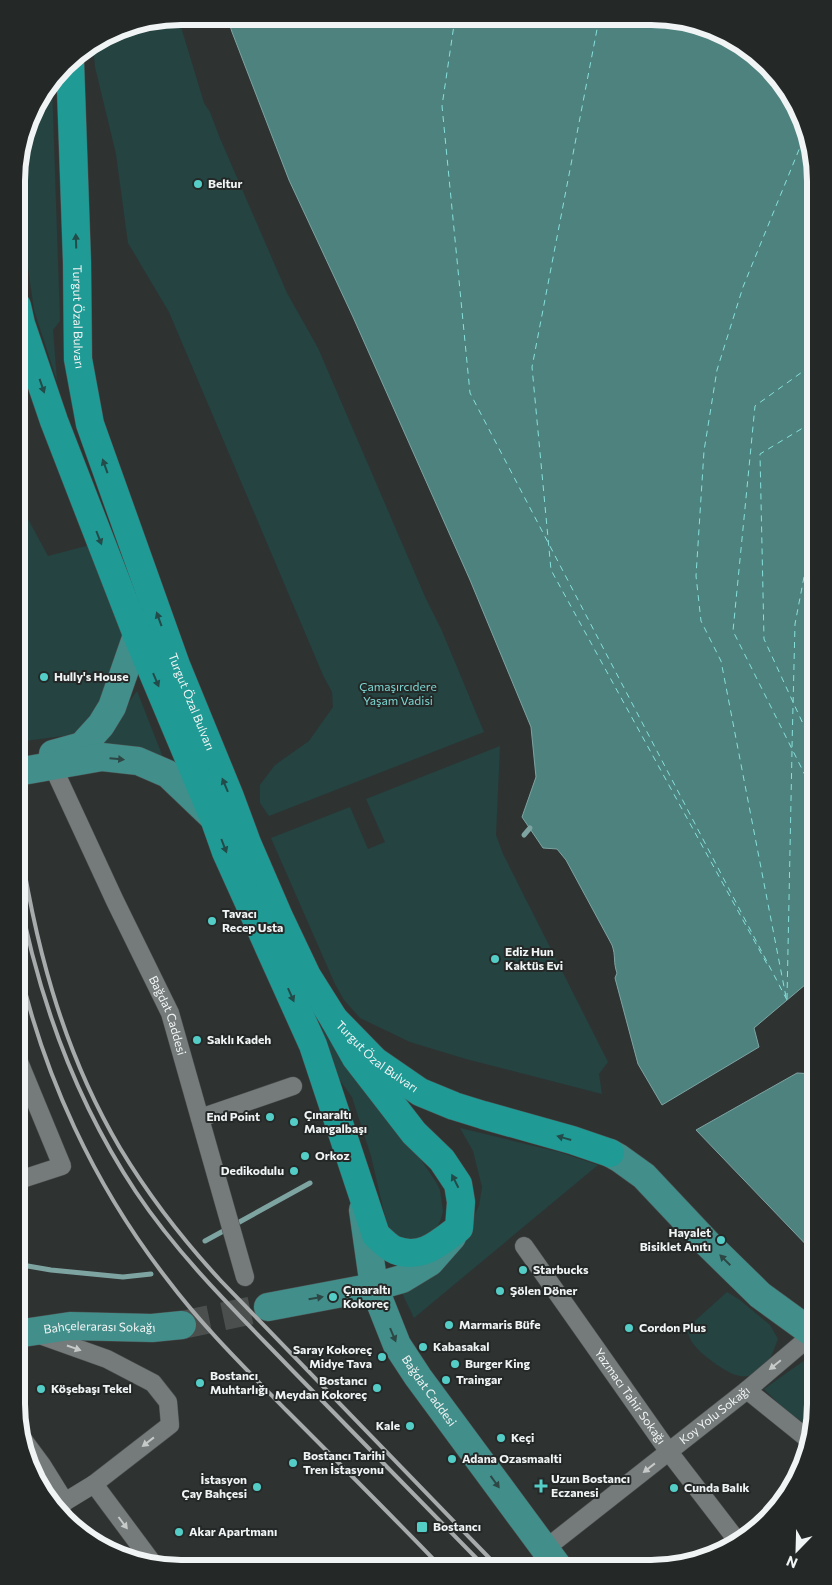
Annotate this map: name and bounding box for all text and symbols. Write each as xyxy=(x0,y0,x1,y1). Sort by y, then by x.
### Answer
place label: Beltur xyxy=(208,176,242,190)
marker: Beltur xyxy=(192,178,204,190)
one-way arrow xyxy=(72,232,80,248)
street label: Turgut Özal Bulvarı xyxy=(71,265,88,370)
one-way arrow xyxy=(39,378,46,393)
one-way arrow xyxy=(101,458,109,473)
one-way arrow xyxy=(96,530,104,545)
one-way arrow xyxy=(155,612,162,627)
street label: Turgut Özal Bulvarı xyxy=(166,651,218,752)
place label: Hully's House xyxy=(54,669,129,683)
marker: Hully's House xyxy=(38,671,50,683)
one-way arrow xyxy=(152,673,160,688)
park label: Çamaşırcıdere Yaşam Vadisi xyxy=(359,679,437,707)
one-way arrow xyxy=(109,755,125,763)
one-way arrow xyxy=(221,778,229,792)
one-way arrow xyxy=(221,839,228,854)
place label: Tavacı Recep Usta xyxy=(222,906,283,934)
marker: Tavacı Recep Usta xyxy=(206,915,218,927)
place label: Ediz Hun Kaktüs Evi xyxy=(505,944,563,972)
marker: Ediz Hun Kaktüs Evi xyxy=(489,953,501,965)
street label: Bağdat Caddesi xyxy=(147,973,190,1057)
one-way arrow xyxy=(286,987,295,1002)
street label: Turgut Özal Bulvarı xyxy=(334,1017,421,1095)
place label: Saklı Kadeh xyxy=(207,1032,271,1046)
marker: Saklı Kadeh xyxy=(191,1034,203,1046)
place label: Çınaraltı Mangalbaşı xyxy=(304,1107,367,1135)
place label: End Point xyxy=(206,1109,260,1123)
marker: End Point xyxy=(264,1111,276,1123)
marker: Çınaraltı Mangalbaşı xyxy=(288,1116,300,1128)
one-way arrow xyxy=(556,1133,571,1141)
place label: Orkoz xyxy=(315,1148,350,1162)
marker: Orkoz xyxy=(299,1150,311,1162)
place label: Dedikodulu xyxy=(221,1163,284,1177)
marker: Dedikodulu xyxy=(288,1165,300,1177)
one-way arrow xyxy=(450,1173,459,1188)
place label: Hayalet Bisiklet Anıtı xyxy=(640,1225,711,1253)
marker: Hayalet Bisiklet Anıtı xyxy=(715,1234,727,1246)
one-way arrow xyxy=(719,1255,731,1267)
place label: Starbucks xyxy=(533,1262,589,1276)
marker: Starbucks xyxy=(517,1264,529,1276)
place label: Çınaraltı Kokoreç xyxy=(343,1282,391,1310)
place label: Şölen Döner xyxy=(510,1283,577,1297)
marker: Şölen Döner xyxy=(494,1285,506,1297)
marker: Çınaraltı Kokoreç xyxy=(327,1291,339,1303)
one-way arrow xyxy=(308,1294,324,1302)
place label: Marmaris Büfe xyxy=(459,1317,541,1331)
street label: Bahçelerarası Sokağı xyxy=(43,1318,156,1336)
marker: Marmaris Büfe xyxy=(443,1319,455,1331)
place label: Cordon Plus xyxy=(639,1320,706,1334)
marker: Cordon Plus xyxy=(623,1322,635,1334)
one-way arrow xyxy=(389,1328,397,1342)
place label: Kabasakal xyxy=(433,1339,490,1353)
marker: Kabasakal xyxy=(417,1341,429,1353)
place label: Saray Kokoreç Midye Tava xyxy=(293,1342,372,1370)
one-way arrow xyxy=(67,1344,82,1352)
street label: Yazmacı Tahir Sokağı xyxy=(592,1345,669,1446)
marker: Saray Kokoreç Midye Tava xyxy=(376,1351,388,1363)
street label: Bağdat Caddesi xyxy=(400,1352,460,1429)
place label: Burger King xyxy=(465,1356,530,1370)
marker: Burger King xyxy=(449,1358,461,1370)
one-way arrow xyxy=(769,1360,782,1371)
place label: Bostancı Muhtarlığı xyxy=(210,1368,268,1396)
place label: Traingar xyxy=(456,1372,502,1386)
place label: Bostancı Meydan Kokoreç xyxy=(275,1373,367,1401)
marker: Traingar xyxy=(440,1374,452,1386)
marker: Bostancı Muhtarlığı xyxy=(194,1377,206,1389)
place label: Köşebaşı Tekel xyxy=(51,1381,132,1395)
marker: Bostancı Meydan Kokoreç xyxy=(371,1382,383,1394)
marker: Köşebaşı Tekel xyxy=(35,1383,47,1395)
street label: Koy Yolu Sokağı xyxy=(676,1383,752,1447)
place label: Kale xyxy=(376,1418,400,1432)
marker: Kale xyxy=(404,1420,416,1432)
place label: Keçi xyxy=(511,1430,534,1444)
marker: Keçi xyxy=(495,1432,507,1444)
one-way arrow xyxy=(142,1437,155,1448)
place label: Bostancı Tarihi Tren İstasyonu xyxy=(303,1448,385,1476)
place label: Adana Ozasmaalti xyxy=(462,1451,562,1465)
marker: Adana Ozasmaalti xyxy=(446,1453,458,1465)
marker: Bostancı Tarihi Tren İstasyonu xyxy=(287,1457,299,1469)
one-way arrow xyxy=(643,1462,656,1473)
place label: Uzun Bostancı Eczanesi xyxy=(551,1471,630,1499)
place label: İstasyon Çay Bahçesi xyxy=(181,1472,247,1500)
one-way arrow xyxy=(490,1475,501,1488)
marker: Uzun Bostancı Eczanesi xyxy=(535,1480,547,1492)
place label: Cunda Balık xyxy=(684,1480,750,1494)
marker: İstasyon Çay Bahçesi xyxy=(251,1481,263,1493)
marker: Cunda Balık xyxy=(668,1482,680,1494)
one-way arrow xyxy=(118,1516,129,1529)
place label: Bostancı xyxy=(433,1519,481,1533)
marker: Bostancı xyxy=(415,1520,429,1534)
place label: Akar Apartmanı xyxy=(189,1524,277,1538)
north arrow xyxy=(772,1525,822,1575)
marker: Akar Apartmanı xyxy=(173,1526,185,1538)
text: N xyxy=(784,1553,800,1572)

